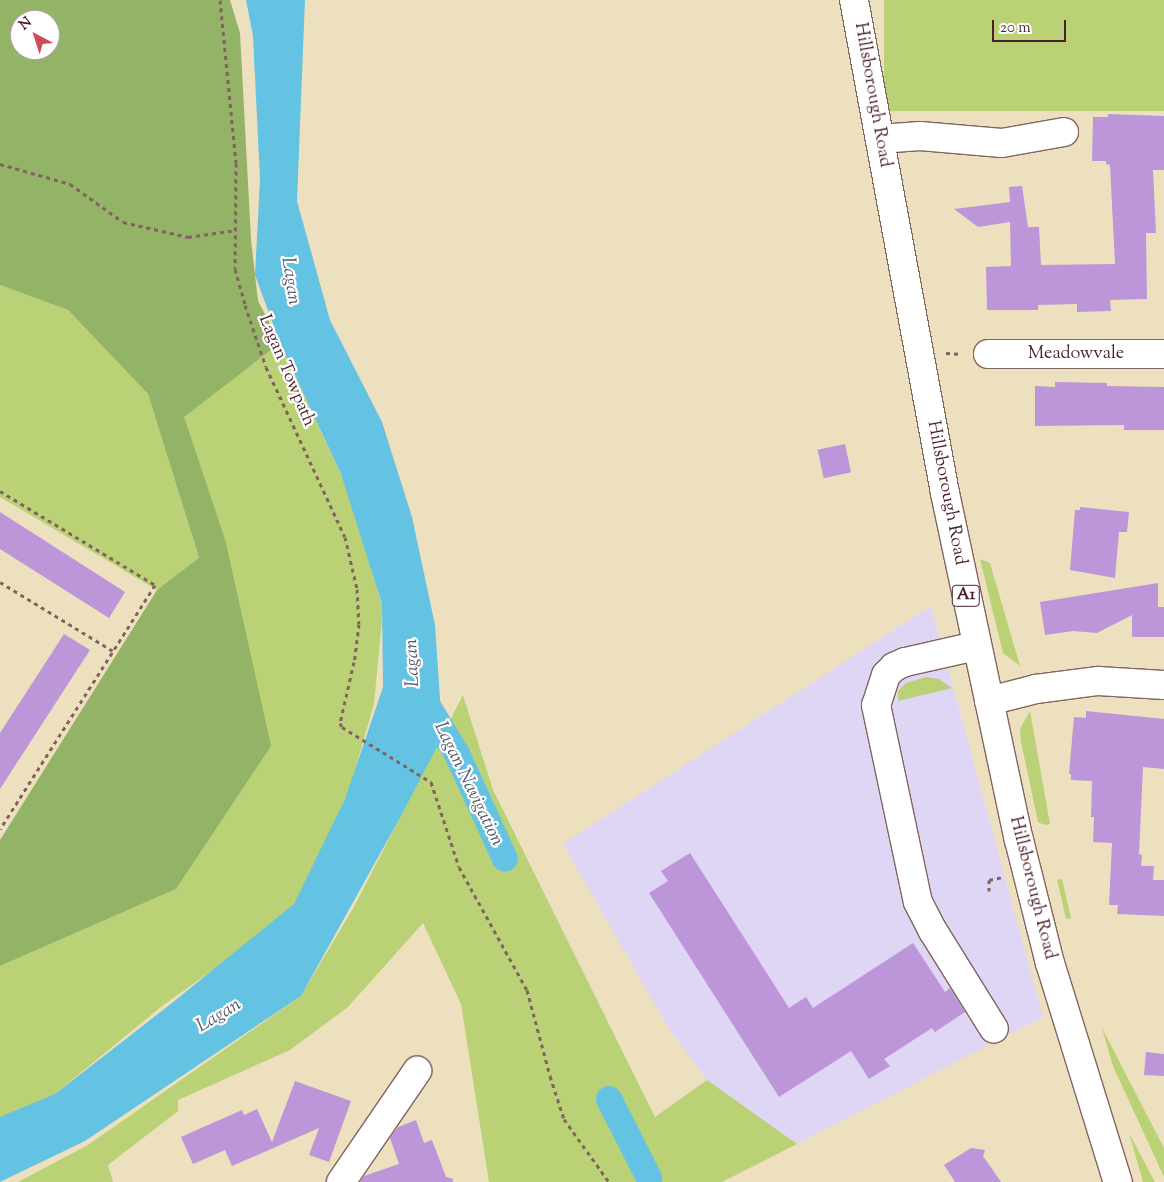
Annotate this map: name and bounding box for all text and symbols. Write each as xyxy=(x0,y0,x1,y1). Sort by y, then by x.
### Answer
north arrow xyxy=(10,10,60,60)
scale bar xyxy=(994,10,1068,42)
text: N xyxy=(15,13,37,36)
text: 20 m xyxy=(1000,18,1031,39)
street label: Hillsborough Road xyxy=(849,21,895,169)
water label: Lagan xyxy=(275,255,305,307)
street label: Lagan Towpath xyxy=(253,312,319,430)
street label: Meadowvale xyxy=(1028,343,1124,365)
street label: Hillsborough Road xyxy=(921,419,971,567)
road number: A1 xyxy=(951,582,981,610)
water label: Lagan xyxy=(401,638,425,688)
water label: Lagan Navigation xyxy=(428,718,508,850)
street label: Hillsborough Road xyxy=(1004,814,1060,962)
water label: Lagan xyxy=(192,994,246,1038)

